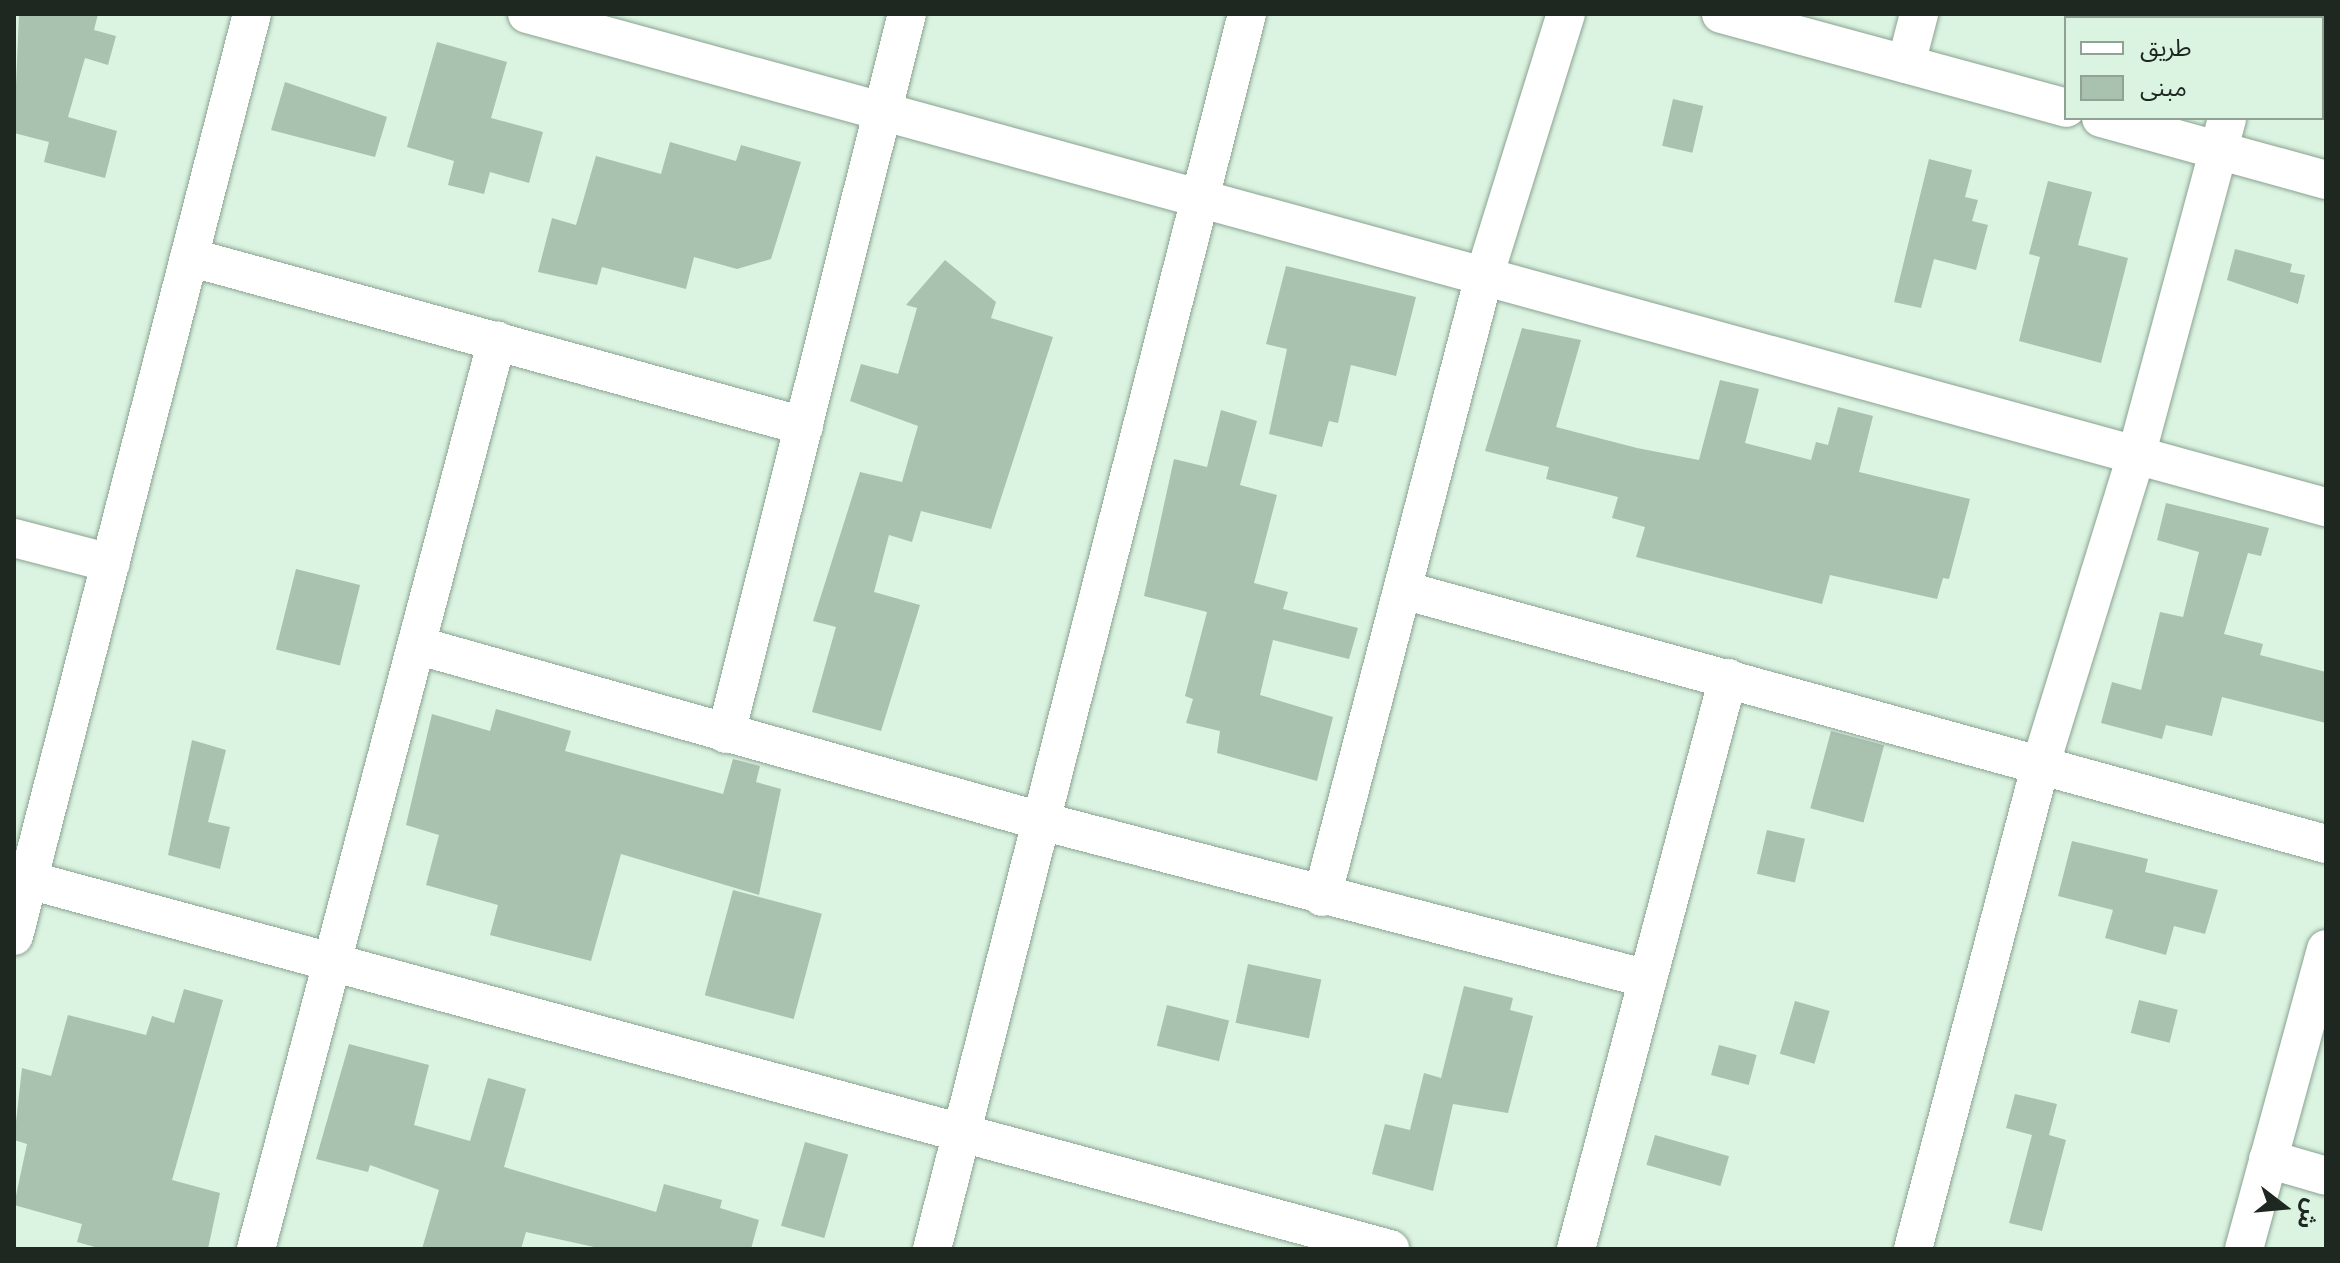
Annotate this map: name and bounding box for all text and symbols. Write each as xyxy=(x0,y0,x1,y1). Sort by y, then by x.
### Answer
legend xyxy=(2064,16,2324,120)
text: طريق xyxy=(2140,31,2192,67)
text: مبنى xyxy=(2140,71,2187,107)
north arrow xyxy=(2244,1167,2324,1247)
text: ش xyxy=(2288,1195,2328,1233)

